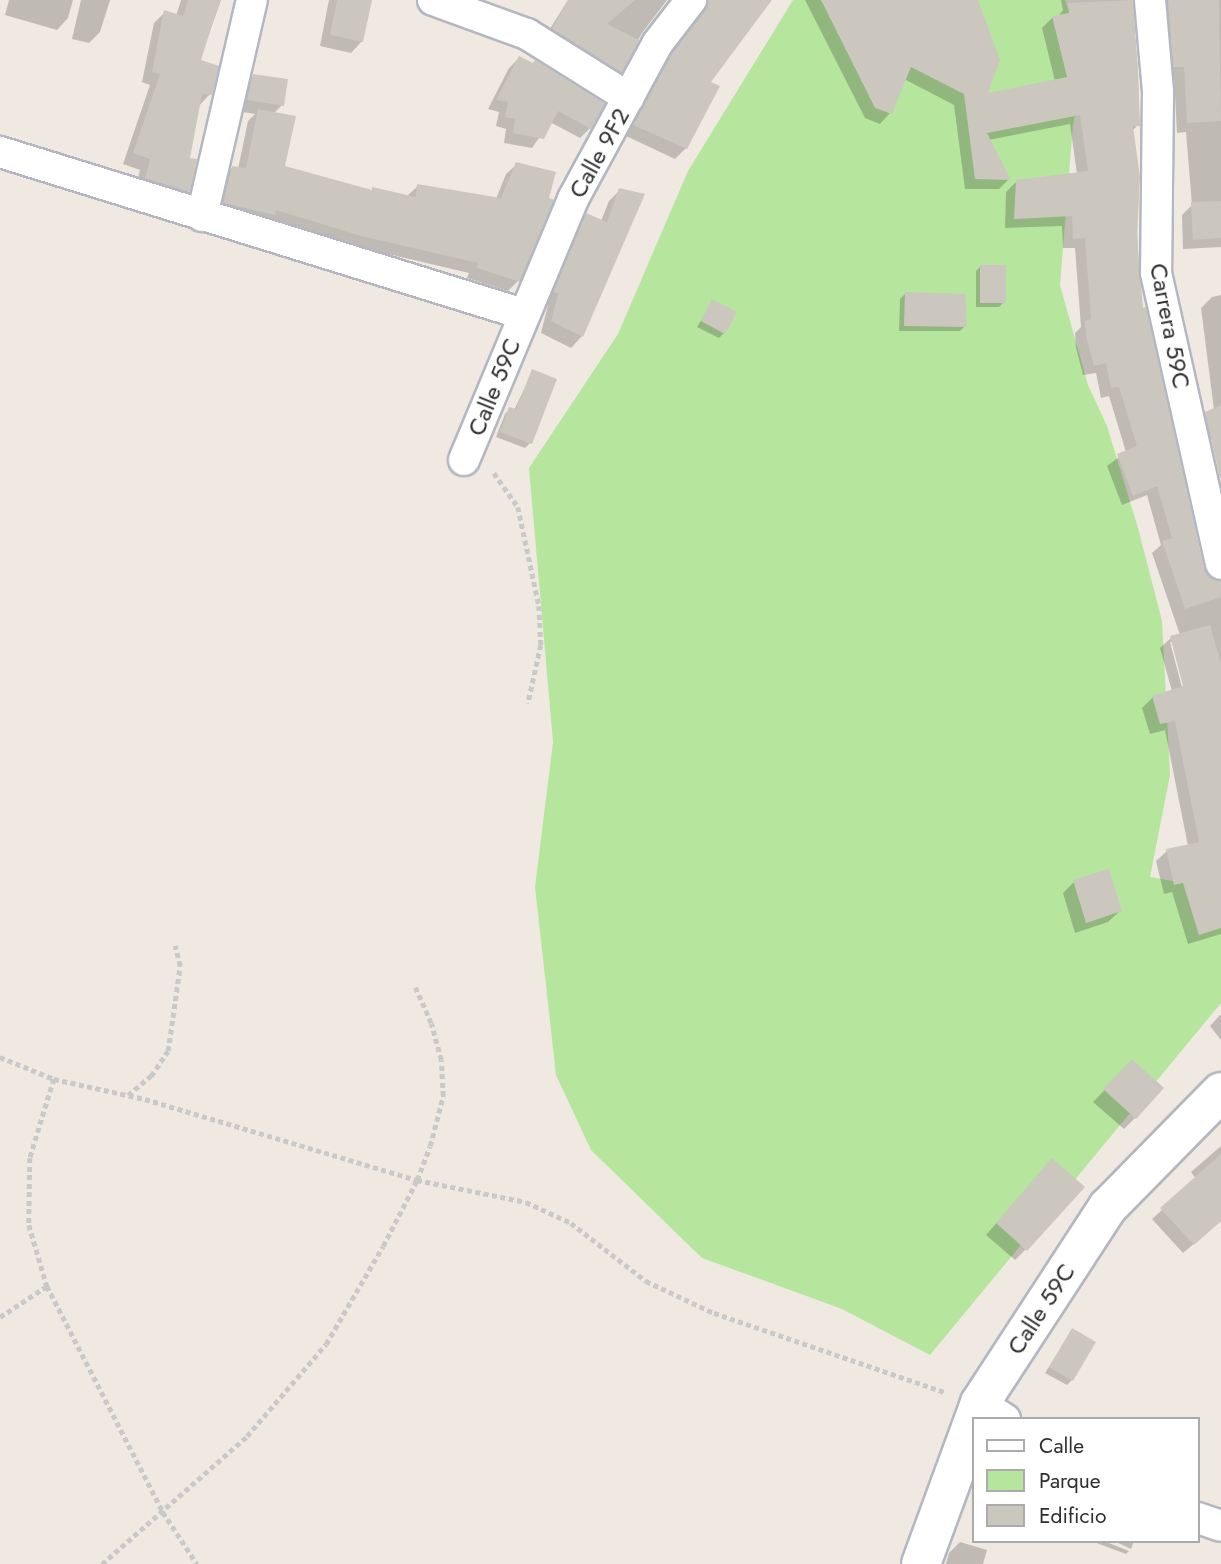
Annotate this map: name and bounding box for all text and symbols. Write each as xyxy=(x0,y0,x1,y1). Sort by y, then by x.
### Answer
street label: Calle 9F2 xyxy=(563,103,635,203)
street label: Carrera 59C xyxy=(1144,261,1196,391)
street label: Calle 59C xyxy=(461,334,527,440)
street label: Calle 59C xyxy=(1001,1258,1081,1360)
legend xyxy=(972,1417,1200,1543)
text: Calle xyxy=(1039,1431,1084,1461)
text: Parque xyxy=(1039,1466,1101,1496)
text: Edificio xyxy=(1039,1501,1106,1531)

